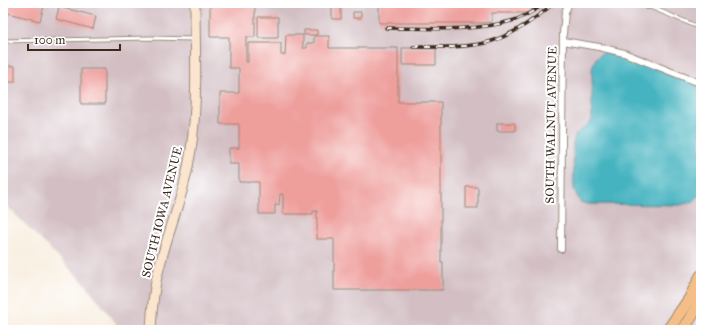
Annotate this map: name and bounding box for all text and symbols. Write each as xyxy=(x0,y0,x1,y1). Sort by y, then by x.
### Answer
scale bar xyxy=(28,26,120,52)
text: 100 m xyxy=(34,33,65,47)
street label: SOUTH WALNUT AVENUE xyxy=(543,46,559,204)
street label: SOUTH IOWA AVENUE xyxy=(139,145,185,279)

